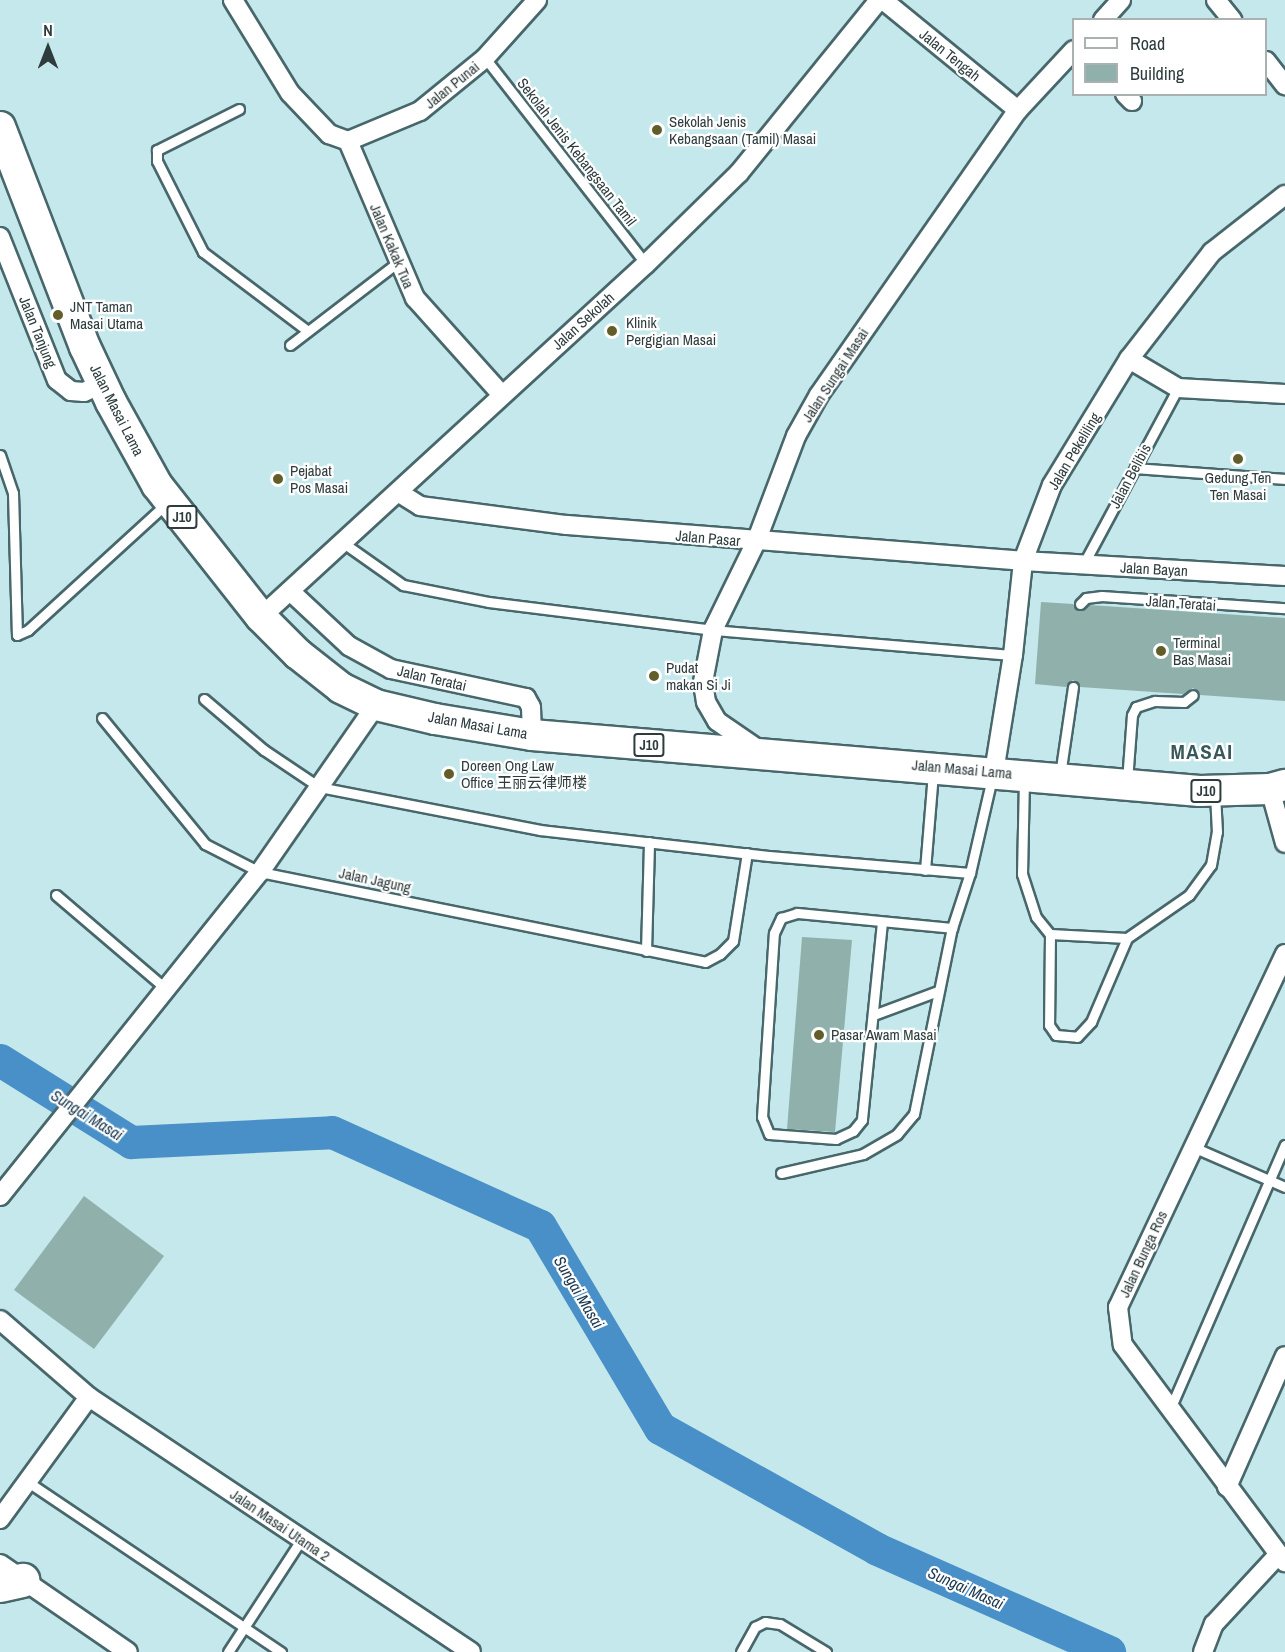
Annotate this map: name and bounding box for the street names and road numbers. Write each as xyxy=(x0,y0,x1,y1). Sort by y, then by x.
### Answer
street label: Jalan Tengah xyxy=(916,25,984,85)
street label: Jalan Punai xyxy=(421,58,483,112)
street label: Sekolah Jenis Kebangsaan Tamil xyxy=(514,74,640,230)
street label: Jalan Kakak Tua xyxy=(366,201,418,291)
street label: Jalan Sekolah xyxy=(548,288,618,354)
street label: Jalan Tanjung xyxy=(15,293,61,371)
street label: Jalan Sungai Masai xyxy=(798,325,872,425)
street label: Jalan Masai Lama xyxy=(86,361,148,459)
street label: Jalan Pekeliling xyxy=(1044,409,1104,493)
street label: Jalan Belibis xyxy=(1106,441,1154,511)
road number: J10 xyxy=(166,506,198,528)
street label: Jalan Pasar xyxy=(675,526,741,550)
street label: Jalan Bayan xyxy=(1120,558,1188,580)
street label: Jalan Teratai xyxy=(1145,592,1217,614)
street label: Jalan Teratai xyxy=(396,661,468,695)
street label: Jalan Masai Lama xyxy=(427,707,529,743)
road number: J10 xyxy=(632,734,666,756)
street label: Jalan Masai Lama xyxy=(911,756,1013,782)
road number: J10 xyxy=(1190,780,1222,802)
street label: Jalan Jagung xyxy=(337,864,413,896)
street label: Jalan Bunga Ros xyxy=(1115,1208,1171,1300)
street label: Jalan Masai Utama 2 xyxy=(227,1485,333,1565)

